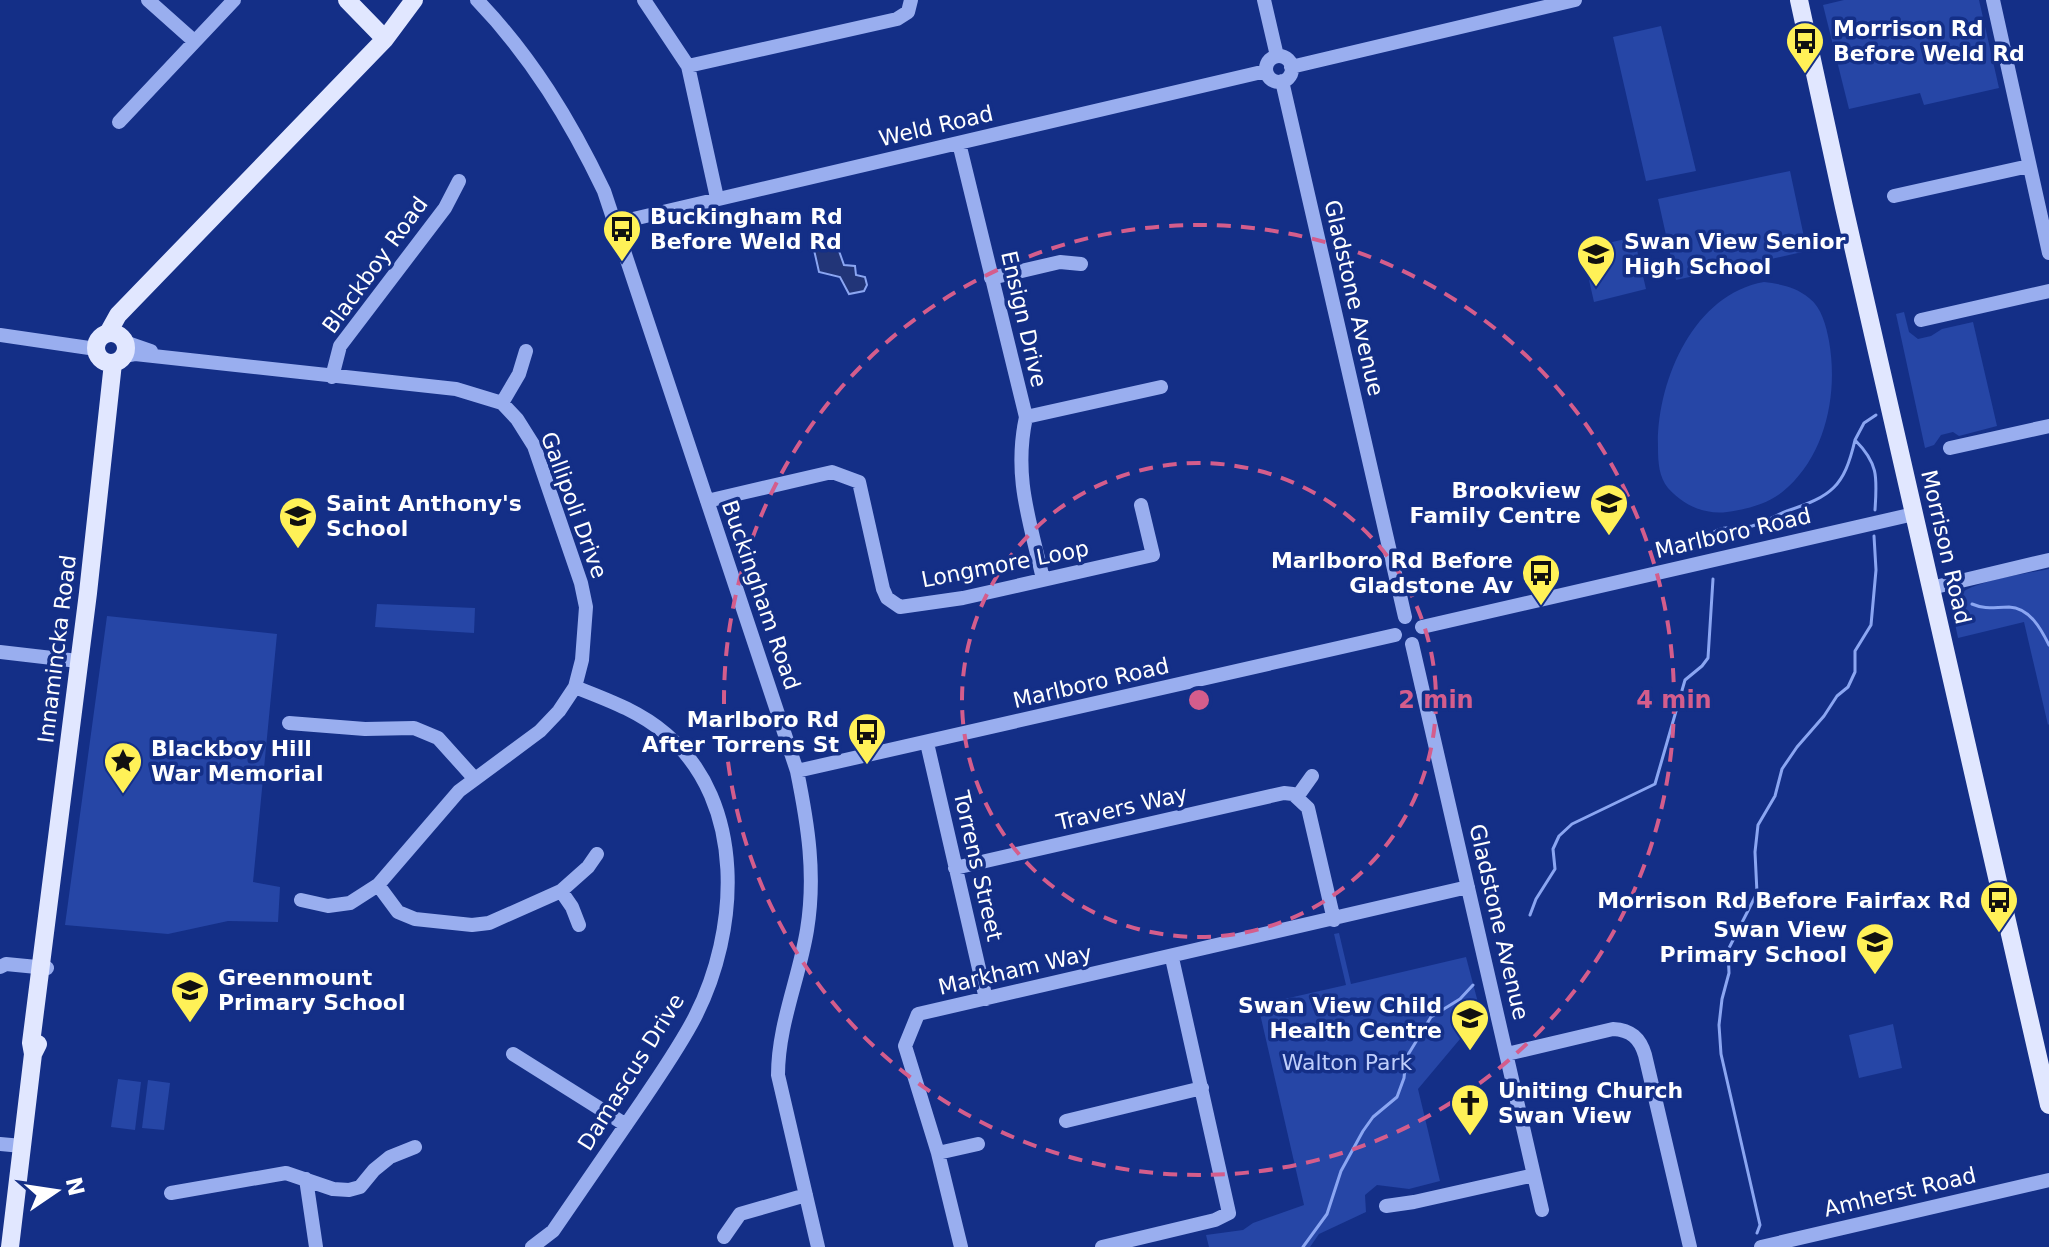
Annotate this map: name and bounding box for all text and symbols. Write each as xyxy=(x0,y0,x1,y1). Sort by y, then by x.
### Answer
place label: Morrison Rd Before Weld Rd xyxy=(1833,16,2025,66)
bus stop icon: Morrison Rd Before Weld Rd xyxy=(1784,20,1826,75)
street label: Weld Road xyxy=(877,101,995,151)
street label: Blackboy Road xyxy=(317,192,433,338)
street label: Gladstone Avenue xyxy=(1319,198,1389,398)
place label: Buckingham Rd Before Weld Rd xyxy=(650,204,843,254)
bus stop icon: Buckingham Rd Before Weld Rd xyxy=(601,208,643,263)
place label: Swan View Senior High School xyxy=(1624,229,1846,279)
school or university icon: Swan View Senior High School xyxy=(1575,233,1617,288)
street label: Ensign Drive xyxy=(996,248,1052,390)
street label: Gallipoli Drive xyxy=(536,428,612,582)
street label: Morrison Road xyxy=(1916,468,1976,626)
place label: Brookview Family Centre xyxy=(1409,478,1581,528)
school or university icon: Brookview Family Centre xyxy=(1588,482,1630,537)
place label: Saint Anthony's School xyxy=(326,491,522,541)
school or university icon: Saint Anthony's School xyxy=(277,495,319,550)
street label: Buckingham Road xyxy=(717,497,805,693)
street label: Marlboro Road xyxy=(1653,503,1813,563)
street label: Longmore Loop xyxy=(919,536,1091,592)
place label: Marlboro Rd Before Gladstone Av xyxy=(1271,548,1514,598)
bus stop icon: Marlboro Rd Before Gladstone Av xyxy=(1520,552,1562,607)
street label: Innamincka Road xyxy=(33,553,81,745)
street label: Marlboro Road xyxy=(1011,653,1171,713)
centre of rings xyxy=(1185,686,1213,714)
text: 2 min xyxy=(1398,686,1474,714)
text: 4 min xyxy=(1636,686,1712,714)
place label: Marlboro Rd After Torrens St xyxy=(642,707,839,757)
bus stop icon: Marlboro Rd After Torrens St xyxy=(846,711,888,766)
place label: Blackboy Hill War Memorial xyxy=(151,736,323,786)
place icon: Blackboy Hill War Memorial xyxy=(102,740,144,795)
street label: Travers Way xyxy=(1053,781,1190,835)
street label: Torrens Street xyxy=(948,788,1007,944)
street label: Gladstone Avenue xyxy=(1464,822,1534,1022)
bus stop icon: Morrison Rd Before Fairfax Rd xyxy=(1978,879,2020,934)
place label: Morrison Rd Before Fairfax Rd xyxy=(1597,888,1971,913)
place label: Swan View Primary School xyxy=(1660,917,1847,967)
school or university icon: Swan View Primary School xyxy=(1854,921,1896,976)
street label: Markham Way xyxy=(936,940,1094,1000)
place label: Greenmount Primary School xyxy=(218,965,405,1015)
school or university icon: Greenmount Primary School xyxy=(169,969,211,1024)
street label: Damascus Drive xyxy=(573,989,689,1155)
place label: Swan View Child Health Centre xyxy=(1238,993,1442,1043)
school or university icon: Swan View Child Health Centre xyxy=(1449,997,1491,1052)
park label: Walton Park xyxy=(1282,1050,1413,1075)
place label: Uniting Church Swan View xyxy=(1498,1078,1683,1128)
church icon: Uniting Church Swan View xyxy=(1449,1082,1491,1137)
north arrow xyxy=(16,1151,96,1231)
street label: Amherst Road xyxy=(1822,1162,1978,1222)
text: N xyxy=(61,1175,89,1198)

